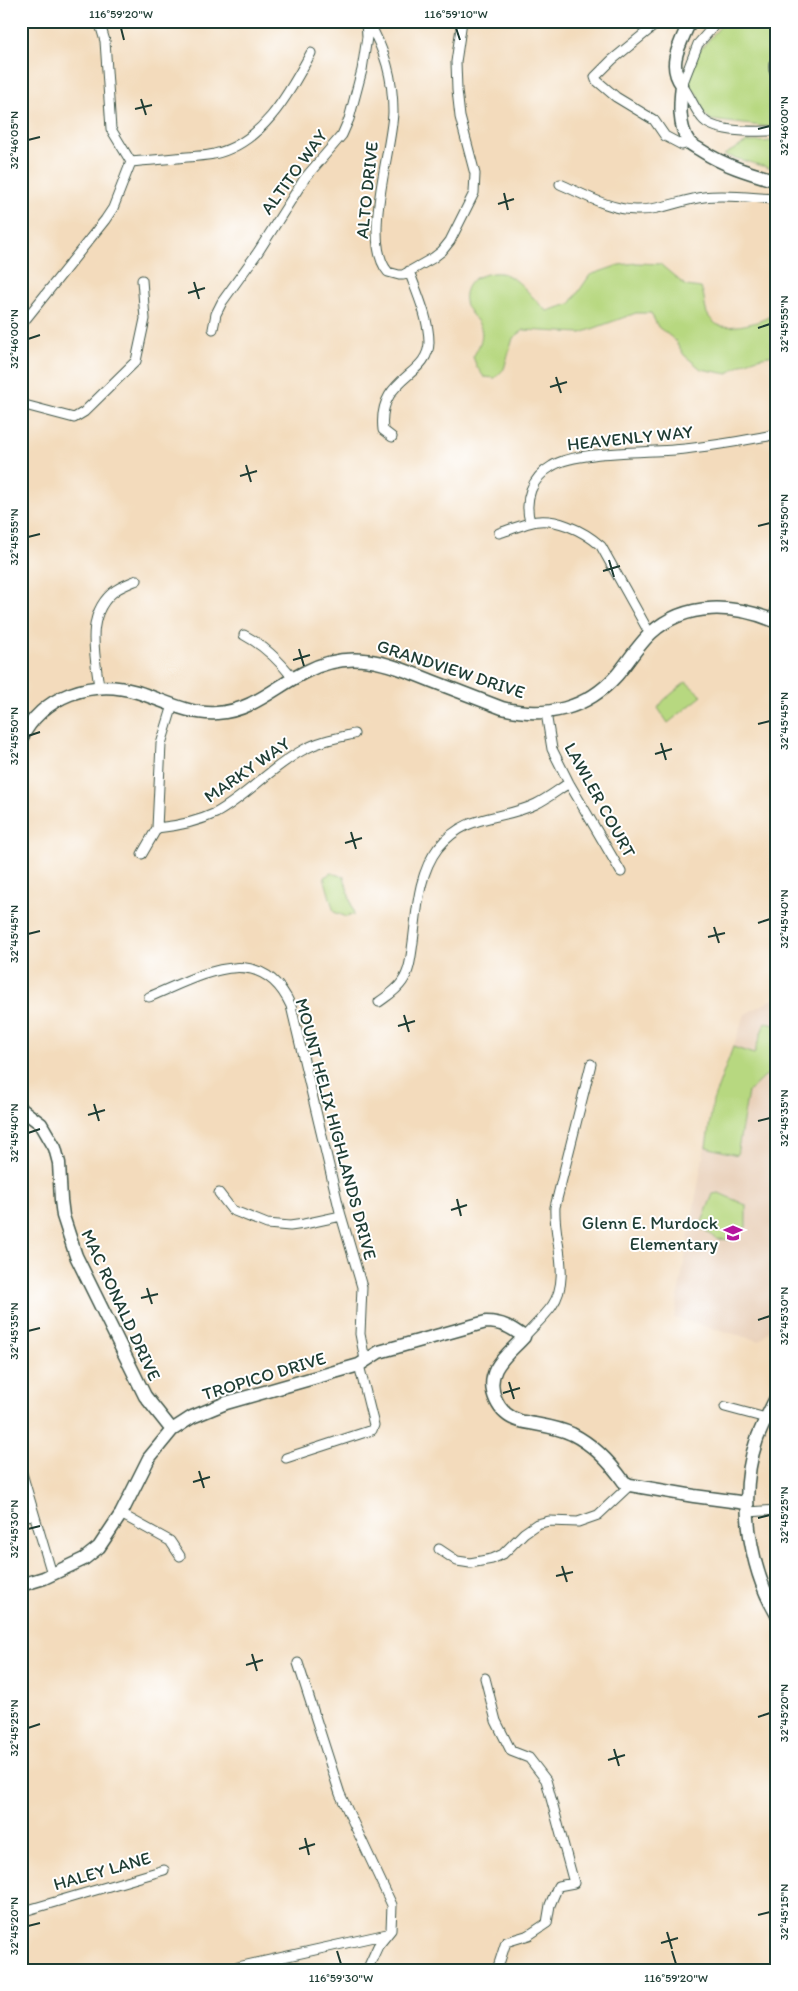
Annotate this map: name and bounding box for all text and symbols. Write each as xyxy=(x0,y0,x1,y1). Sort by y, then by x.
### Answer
text: 116°59'20"W xyxy=(89,7,153,21)
text: 116°59'10"W xyxy=(424,7,488,21)
text: 32°46'00"N xyxy=(777,96,791,156)
text: 32°46'05"N xyxy=(7,111,21,169)
street label: ALTITO WAY xyxy=(256,125,333,219)
street label: ALTO DRIVE xyxy=(351,140,383,240)
text: 32°45'55"N xyxy=(777,295,791,353)
text: 32°46'00"N xyxy=(7,309,21,369)
street label: HEAVENLY WAY xyxy=(566,420,695,456)
text: 32°45'50"N xyxy=(777,494,791,552)
text: 32°45'55"N xyxy=(7,508,21,566)
street label: GRANDVIEW DRIVE xyxy=(374,635,528,703)
text: 32°45'45"N xyxy=(777,692,791,750)
text: 32°45'50"N xyxy=(7,707,21,765)
street label: MARKY WAY xyxy=(200,732,295,808)
street label: LAWLER COURT xyxy=(559,739,641,861)
text: 32°45'40"N xyxy=(777,889,791,949)
text: 32°45'45"N xyxy=(7,905,21,963)
street label: MOUNT HELIX HIGHLANDS DRIVE xyxy=(290,996,382,1262)
text: 32°45'35"N xyxy=(777,1089,791,1147)
text: 32°45'40"N xyxy=(7,1103,21,1163)
place label: Glenn E. Murdock Elementary xyxy=(582,1212,719,1255)
school or university icon: Glenn E. Murdock Elementary xyxy=(722,1222,744,1244)
street label: MAC RONALD DRIVE xyxy=(76,1226,166,1384)
text: 32°45'30"N xyxy=(777,1287,791,1345)
text: 32°45'35"N xyxy=(7,1302,21,1360)
street label: TROPICO DRIVE xyxy=(200,1347,328,1405)
text: 32°45'25"N xyxy=(777,1486,791,1544)
text: 32°45'30"N xyxy=(7,1500,21,1558)
text: 32°45'20"N xyxy=(777,1684,791,1742)
text: 32°45'25"N xyxy=(7,1699,21,1757)
street label: HALEY LANE xyxy=(51,1847,153,1895)
text: 32°45'15"N xyxy=(777,1884,791,1940)
text: 32°45'20"N xyxy=(7,1897,21,1955)
text: 116°59'30"W xyxy=(309,1971,373,1985)
text: 116°59'20"W xyxy=(644,1971,708,1985)

